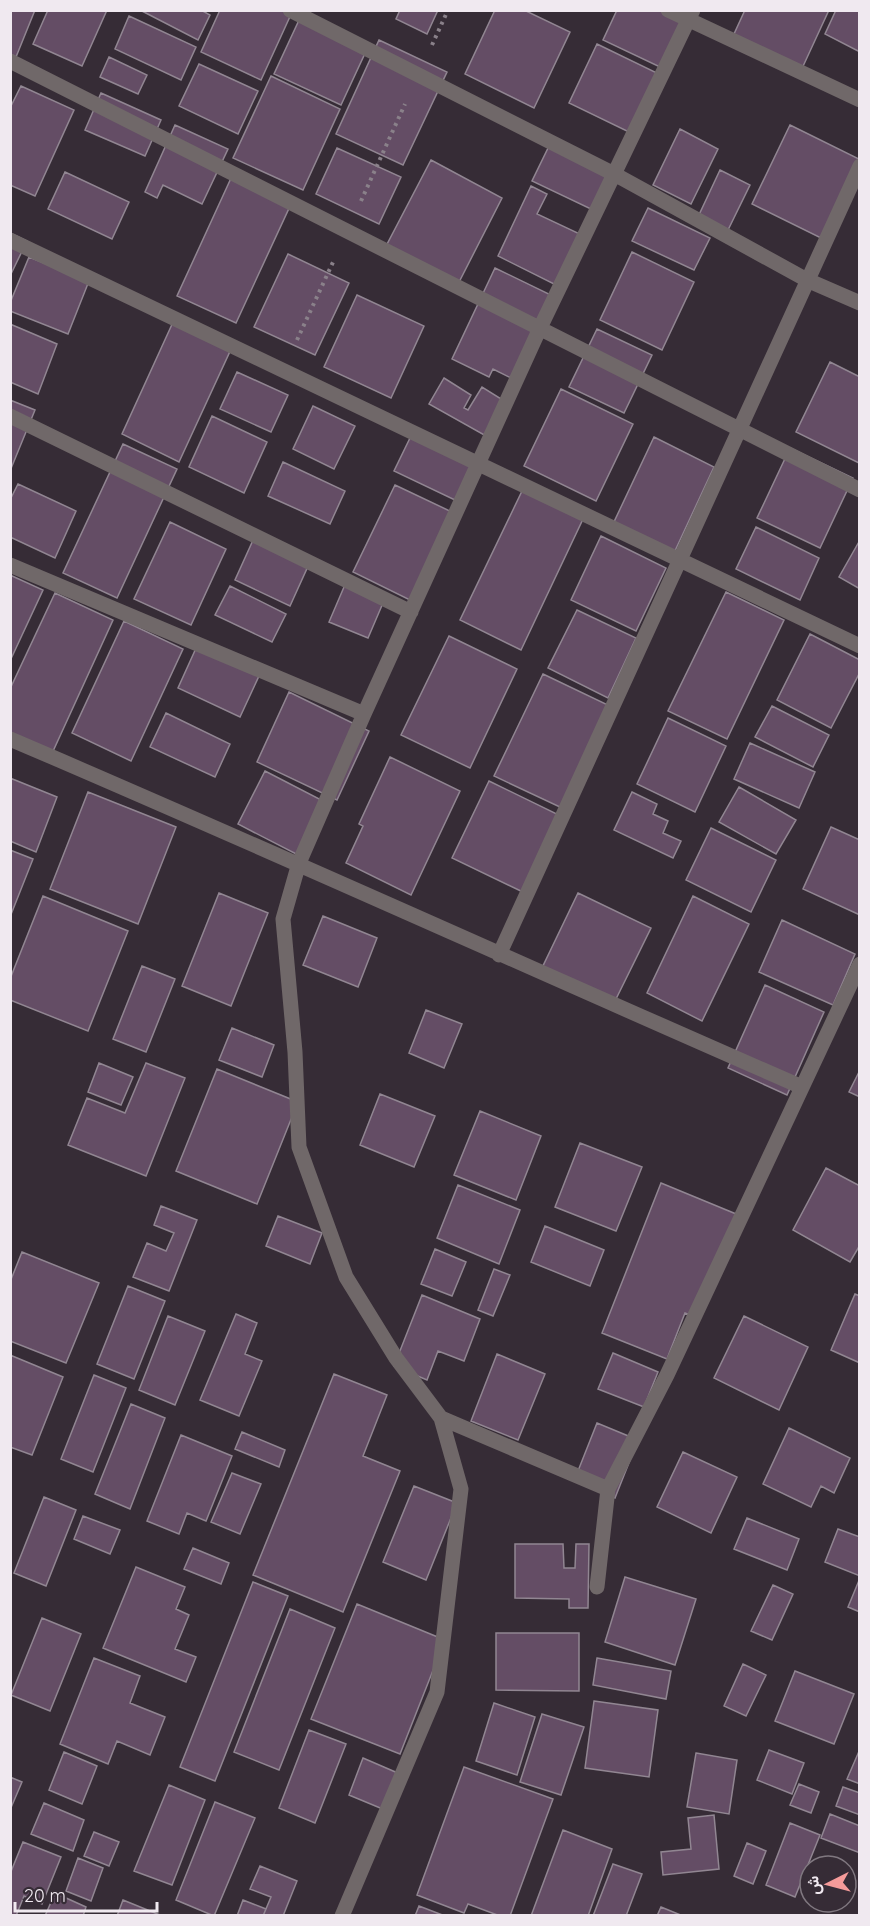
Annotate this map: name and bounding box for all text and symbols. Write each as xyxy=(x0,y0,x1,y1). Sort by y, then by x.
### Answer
north arrow xyxy=(798,1854,858,1914)
scale bar xyxy=(15,1875,158,1913)
text: ش xyxy=(802,1875,824,1896)
text: 20 m xyxy=(24,1884,66,1907)

